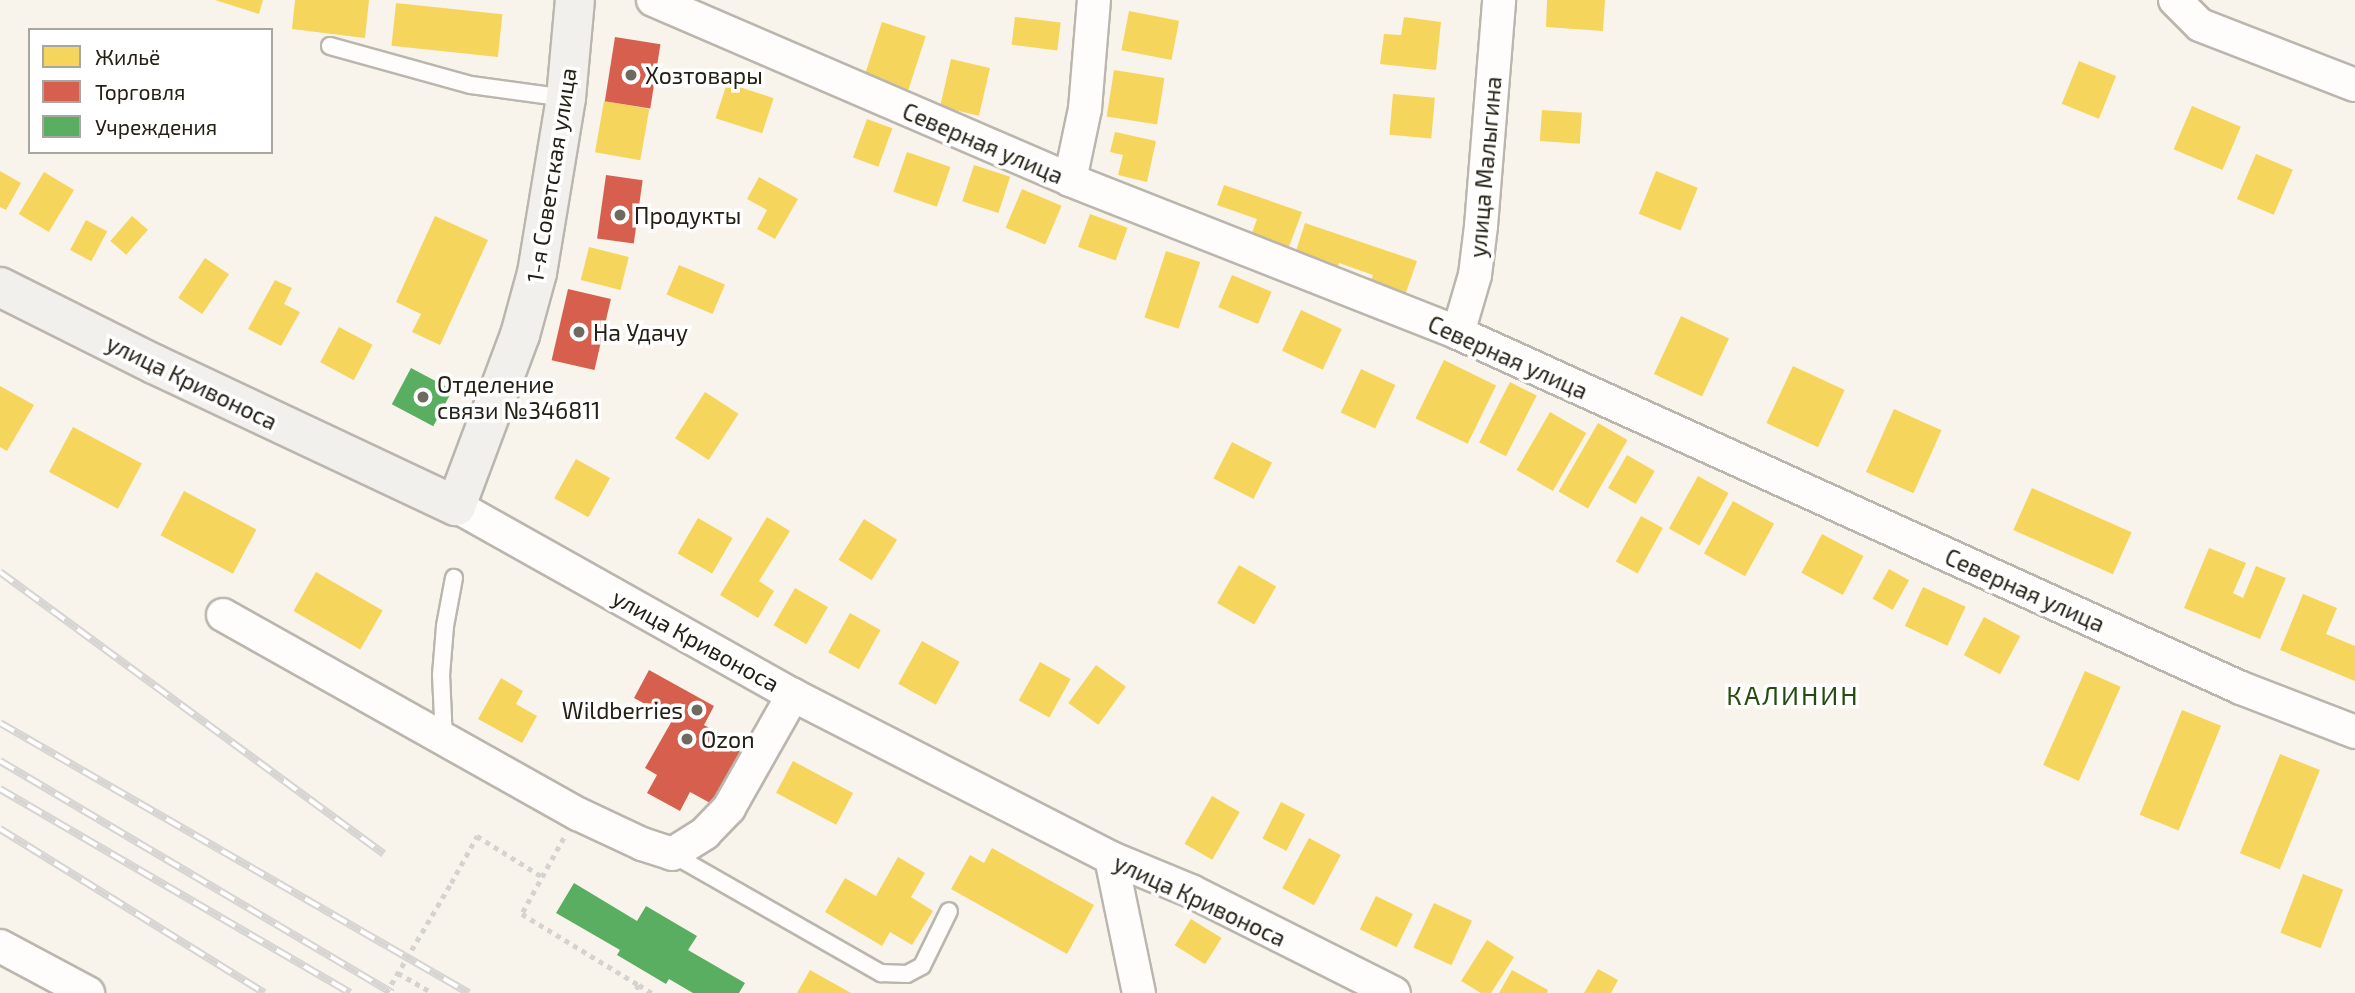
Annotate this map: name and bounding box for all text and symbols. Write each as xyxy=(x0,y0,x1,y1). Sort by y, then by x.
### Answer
legend xyxy=(28,28,273,154)
text: Жильё xyxy=(95,44,160,69)
place label: Хозтовары xyxy=(645,61,763,89)
street label: 1-я Советская улица xyxy=(520,66,582,284)
marker: Хозтовары xyxy=(623,67,639,83)
street label: улица Малыгина xyxy=(1463,75,1507,259)
text: Торговля xyxy=(95,79,185,104)
street label: Северная улица xyxy=(899,97,1067,189)
text: Учреждения xyxy=(95,114,217,139)
place label: Продукты xyxy=(634,201,741,229)
marker: Продукты xyxy=(612,207,628,223)
street label: Северная улица xyxy=(1424,309,1592,405)
place label: На Удачу xyxy=(593,318,688,346)
marker: На Удачу xyxy=(571,324,587,340)
street label: улица Кривоноса xyxy=(102,329,282,435)
place label: Отделение связи №346811 xyxy=(437,370,601,424)
marker: Отделение связи №346811 xyxy=(415,389,431,405)
street label: Северная улица xyxy=(1941,542,2109,638)
street label: улица Кривоноса xyxy=(608,583,784,697)
district label: КАЛИНИН xyxy=(1727,679,1859,711)
place label: Wildberries xyxy=(562,696,683,724)
marker: Wildberries xyxy=(689,702,705,718)
place label: Ozon xyxy=(701,725,754,753)
marker: Ozon xyxy=(679,731,695,747)
street label: улица Кривоноса xyxy=(1110,848,1290,952)

